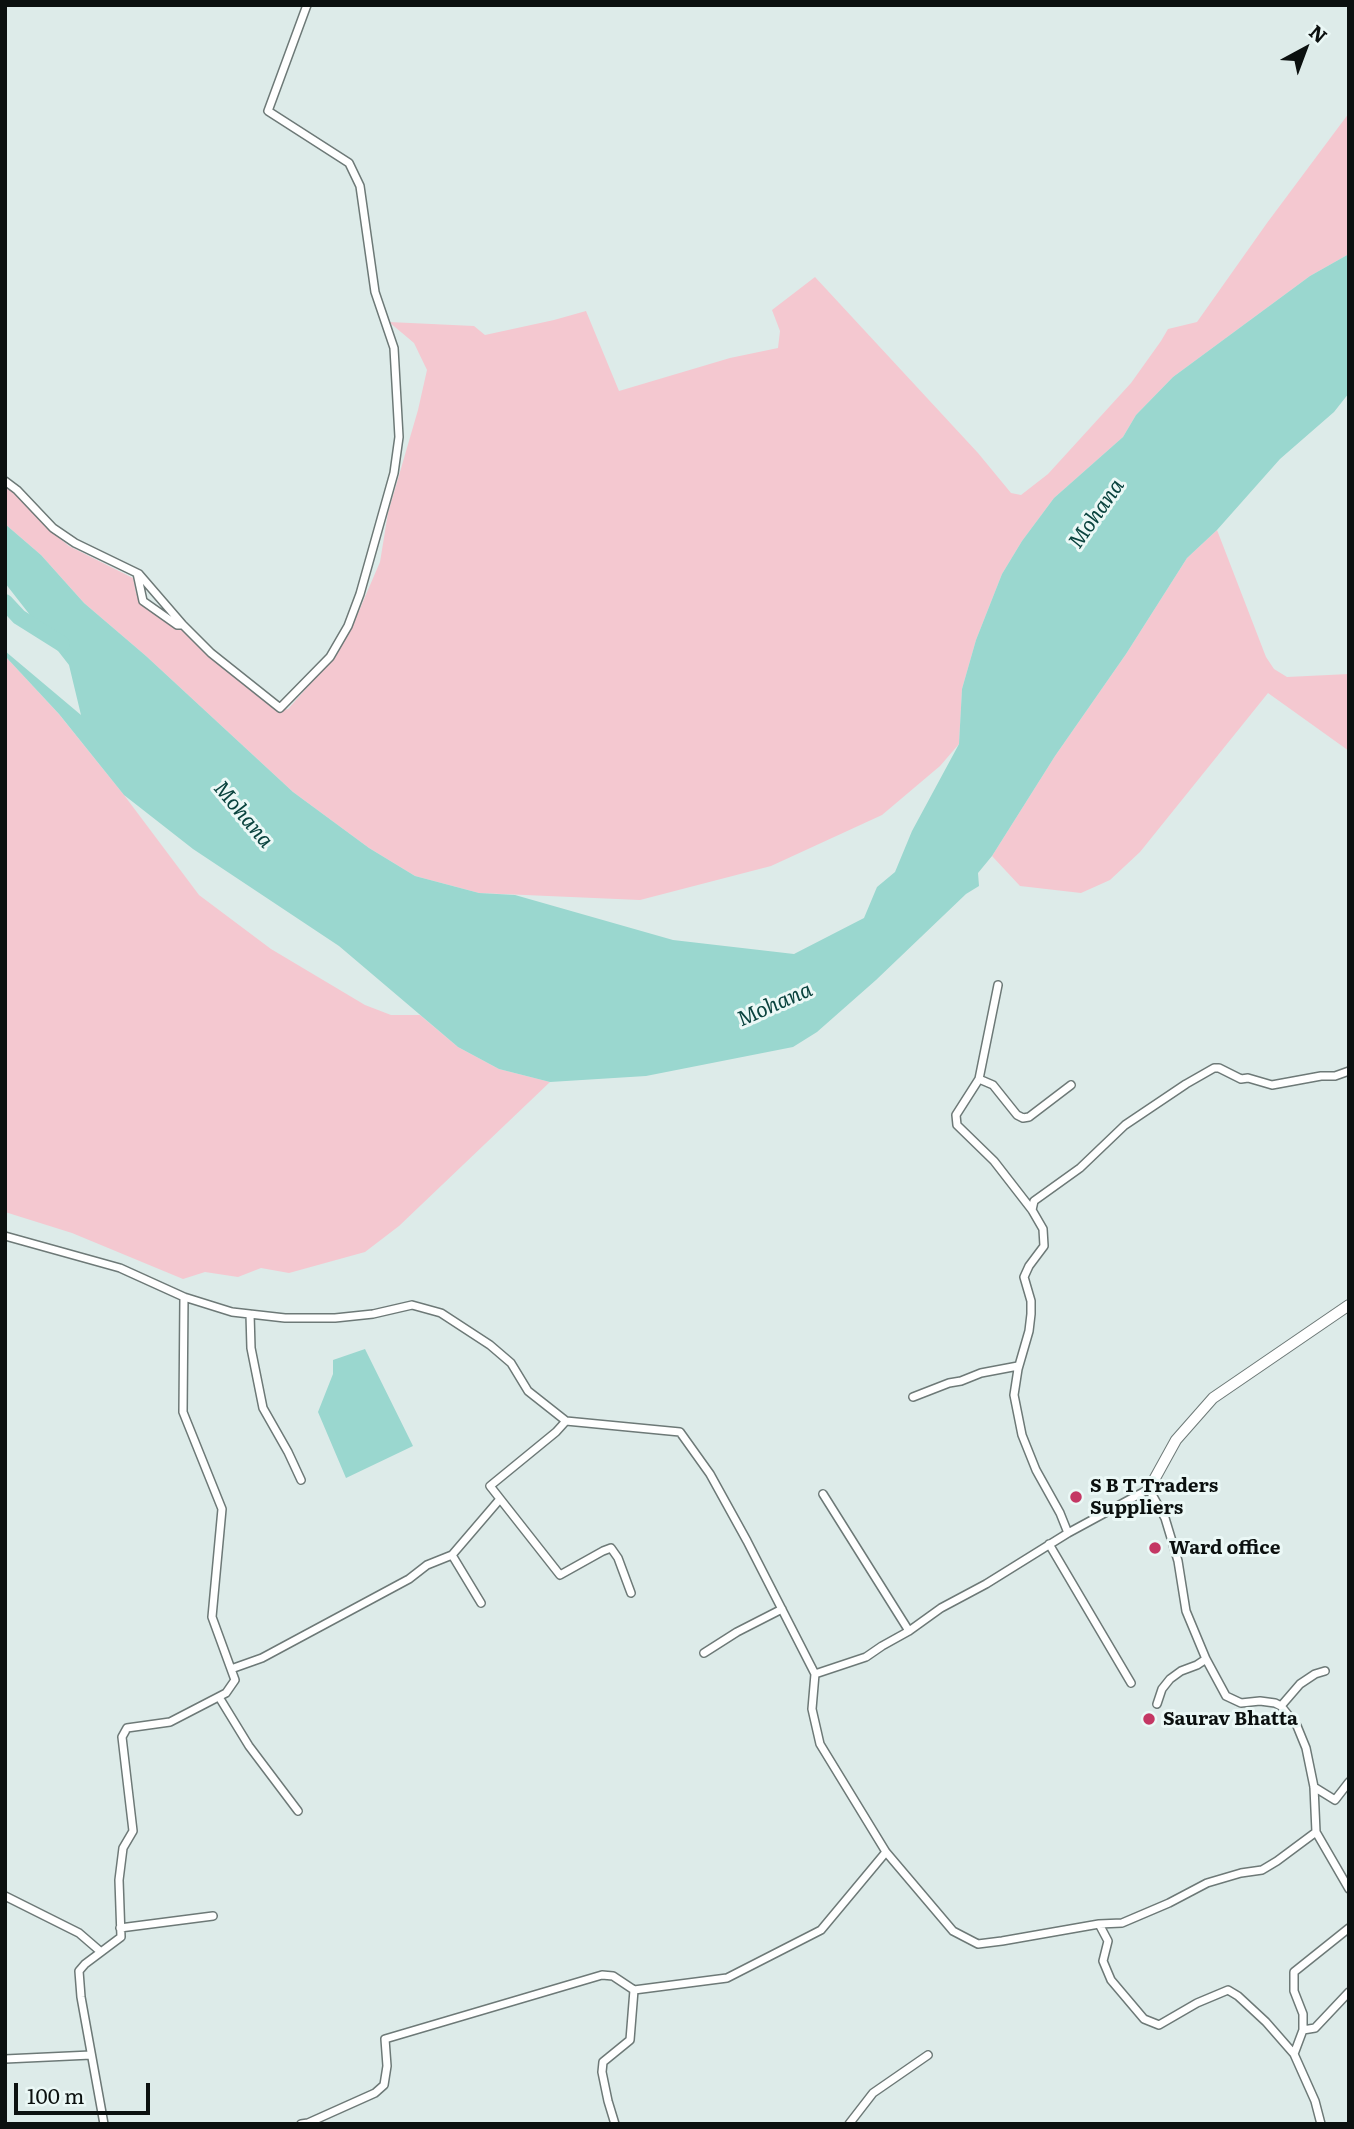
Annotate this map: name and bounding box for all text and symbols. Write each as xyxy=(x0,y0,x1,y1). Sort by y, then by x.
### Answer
north arrow xyxy=(1270,14,1340,84)
text: N xyxy=(1304,17,1334,49)
water label: Mohana xyxy=(1064,474,1130,554)
water label: Mohana xyxy=(208,777,278,853)
water label: Mohana xyxy=(734,977,816,1033)
place label: S B T Traders Suppliers xyxy=(1090,1475,1218,1519)
marker: S B T Traders Suppliers xyxy=(1068,1489,1084,1505)
place label: Ward office xyxy=(1169,1537,1280,1559)
marker: Ward office xyxy=(1147,1540,1163,1556)
place label: Saurav Bhatta xyxy=(1163,1708,1298,1730)
marker: Saurav Bhatta xyxy=(1141,1711,1157,1727)
scale bar xyxy=(18,2070,154,2114)
text: 100 m xyxy=(27,2079,84,2110)

